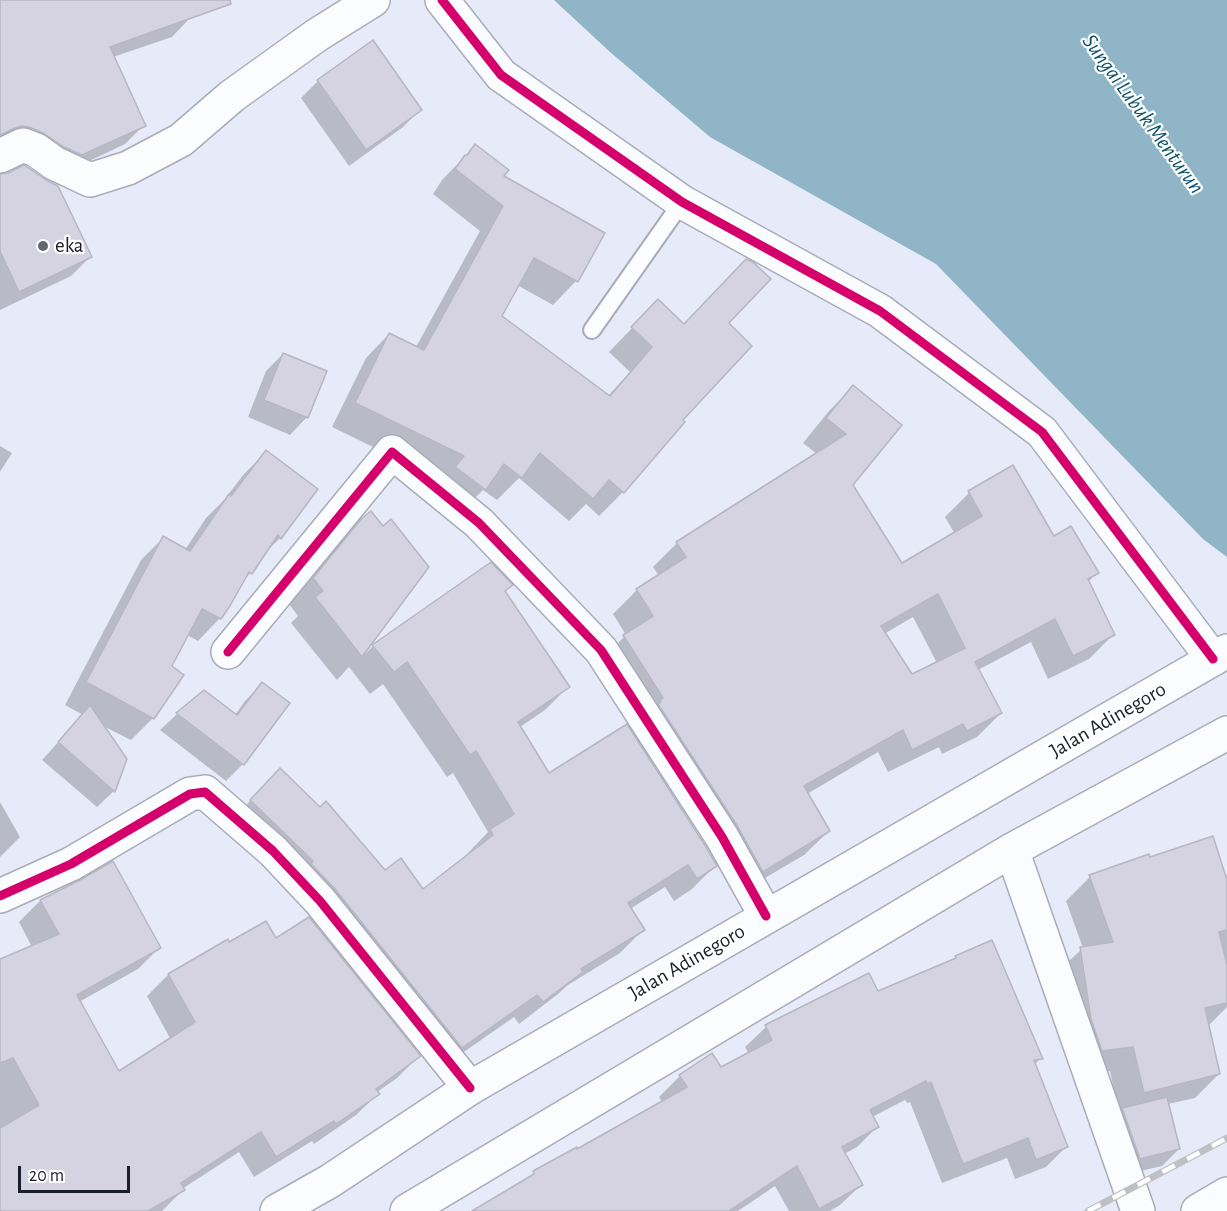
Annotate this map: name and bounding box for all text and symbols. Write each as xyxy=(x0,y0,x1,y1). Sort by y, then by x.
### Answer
water label: Sungai Lubuk Menturun xyxy=(1076,29,1210,199)
place label: eka xyxy=(55,233,84,259)
marker: eka xyxy=(36,239,50,253)
street label: Jalan Adinegoro xyxy=(1045,677,1171,763)
street label: Jalan Adinegoro xyxy=(624,919,750,1005)
scale bar xyxy=(21,1154,134,1192)
text: 20 m xyxy=(29,1167,64,1185)

